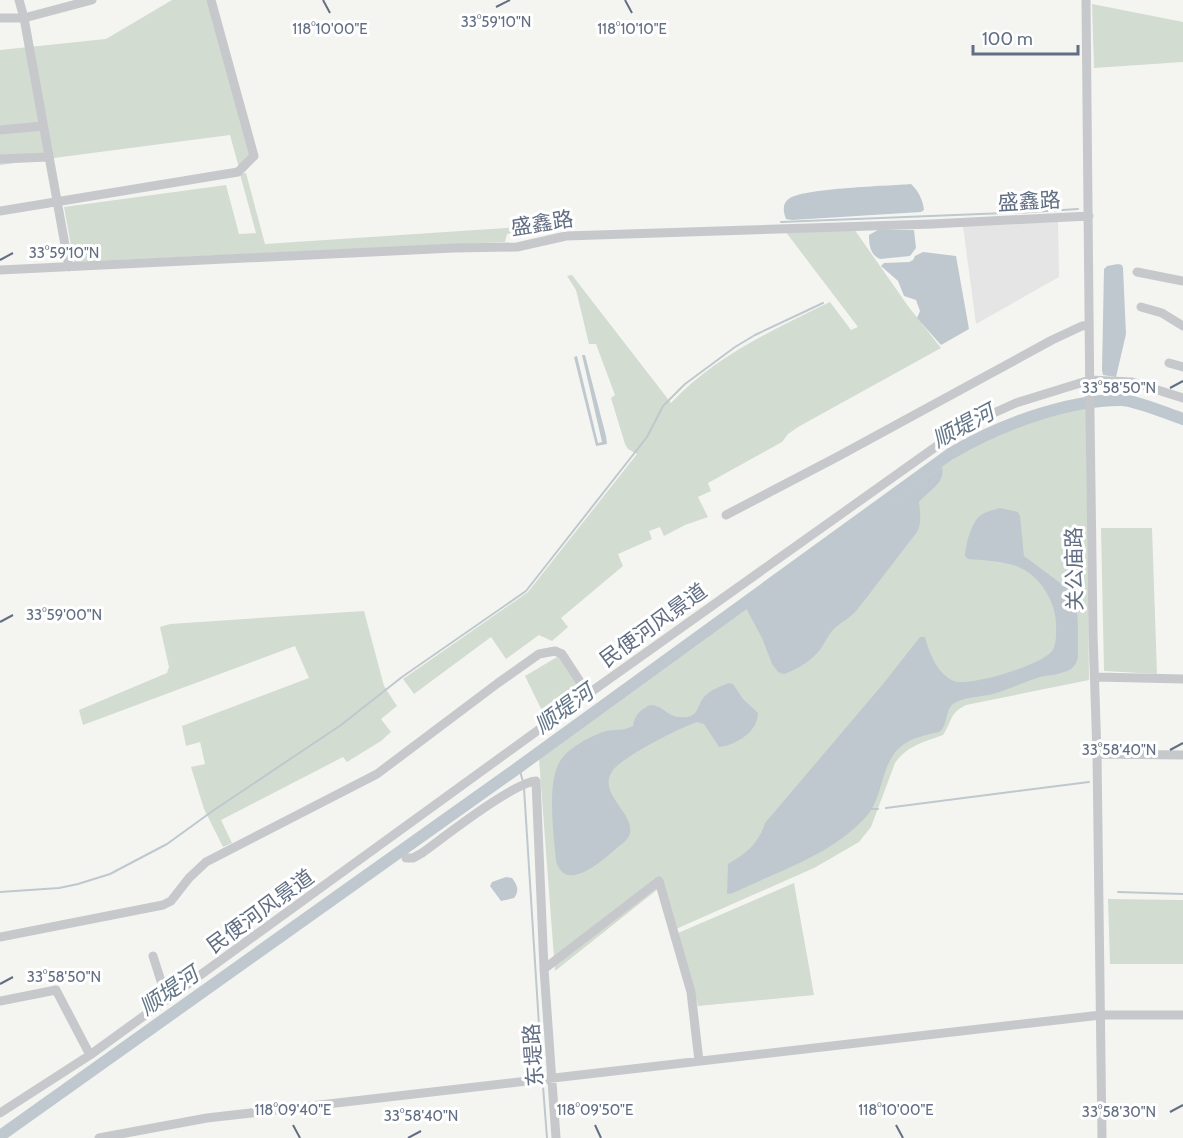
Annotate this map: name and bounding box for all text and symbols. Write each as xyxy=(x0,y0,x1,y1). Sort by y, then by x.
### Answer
text: 33°59'10"N xyxy=(461,13,531,31)
scale bar xyxy=(973,18,1078,56)
text: 118°10'00"E xyxy=(292,20,368,38)
text: 118°10'10"E xyxy=(597,20,667,38)
text: 100 m xyxy=(982,28,1033,50)
street label: 盛鑫路 xyxy=(997,187,1061,215)
street label: 盛鑫路 xyxy=(509,206,575,240)
text: 33°59'10"N xyxy=(29,244,99,262)
text: 33°58'50"N xyxy=(1082,379,1156,397)
water label: 顺堤河 xyxy=(928,397,1002,453)
street label: 关公庙路 xyxy=(1061,527,1087,611)
street label: 民便河风景道 xyxy=(595,578,711,672)
text: 33°59'00"N xyxy=(26,606,102,624)
water label: 顺堤河 xyxy=(529,676,602,739)
text: 33°58'40"N xyxy=(1082,741,1156,759)
street label: 民便河风景道 xyxy=(202,864,318,958)
water label: 顺堤河 xyxy=(134,959,207,1021)
text: 33°58'50"N xyxy=(27,968,101,986)
street label: 东堤路 xyxy=(518,1023,548,1087)
text: 118°09'40"E xyxy=(255,1101,331,1119)
text: 118°09'50"E xyxy=(557,1101,633,1119)
text: 118°10'00"E xyxy=(858,1101,934,1119)
text: 33°58'30"N xyxy=(1082,1103,1156,1121)
text: 33°58'40"N xyxy=(384,1107,458,1125)

